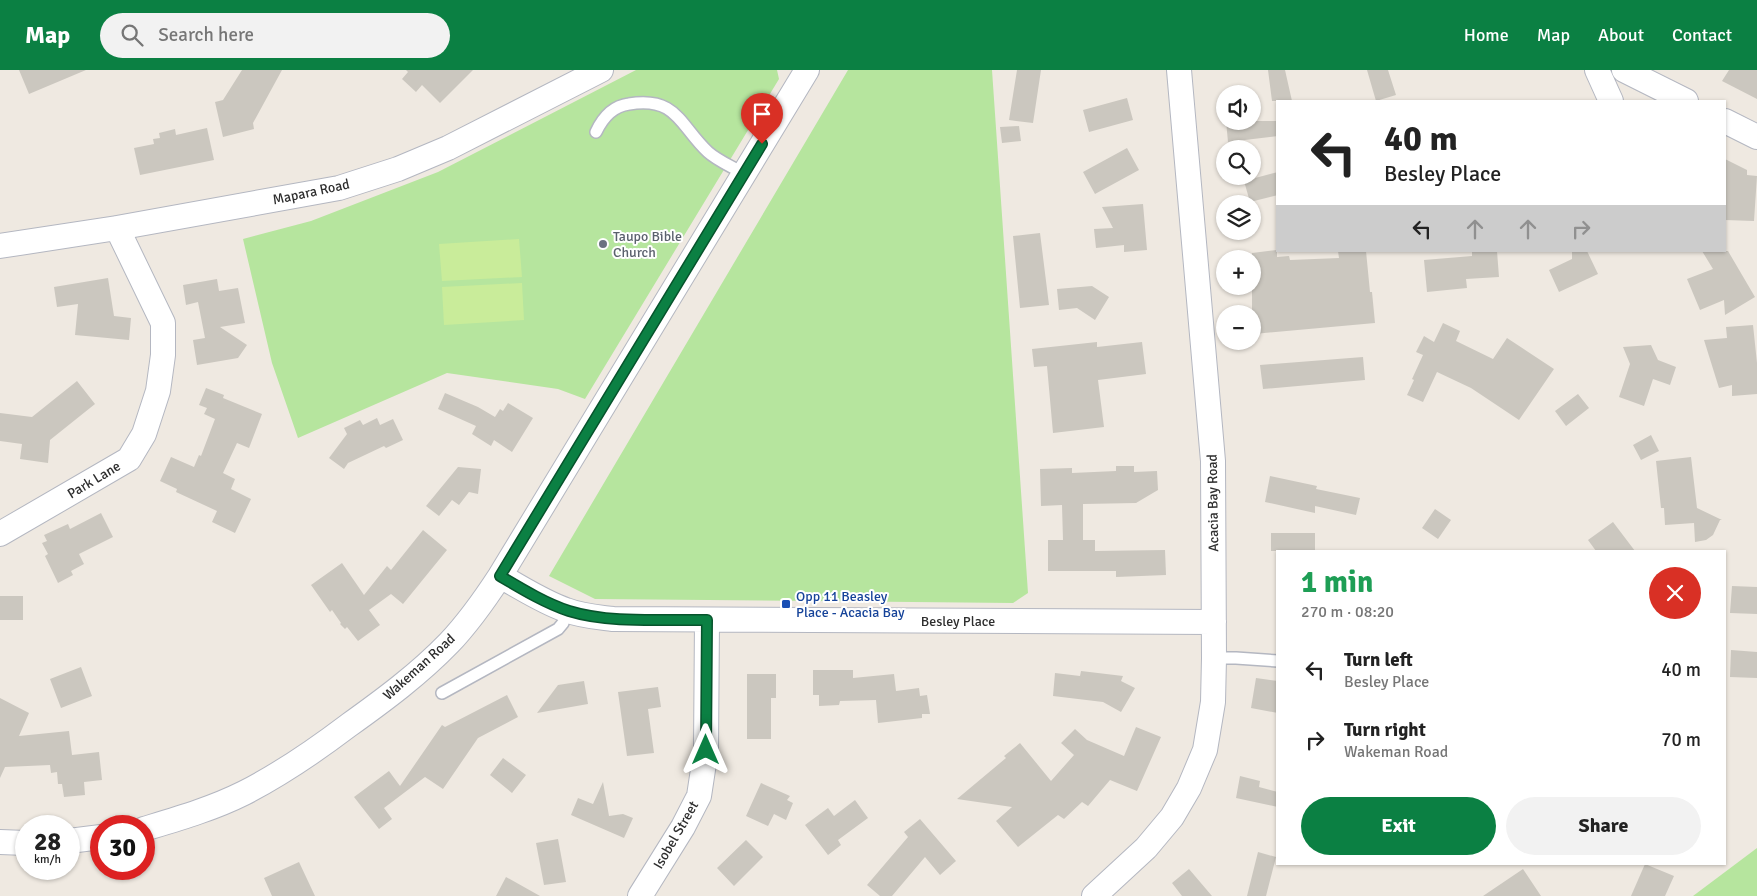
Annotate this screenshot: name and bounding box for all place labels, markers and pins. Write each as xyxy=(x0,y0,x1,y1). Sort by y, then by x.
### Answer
pin xyxy=(741,93,783,144)
place label: Taupo Bible Church xyxy=(613,228,682,261)
marker: Taupo Bible Church xyxy=(597,238,609,250)
place label: Opp 11 Beasley Place - Acacia Bay xyxy=(796,588,905,621)
marker: Opp 11 Beasley Place - Acacia Bay xyxy=(780,598,792,610)

